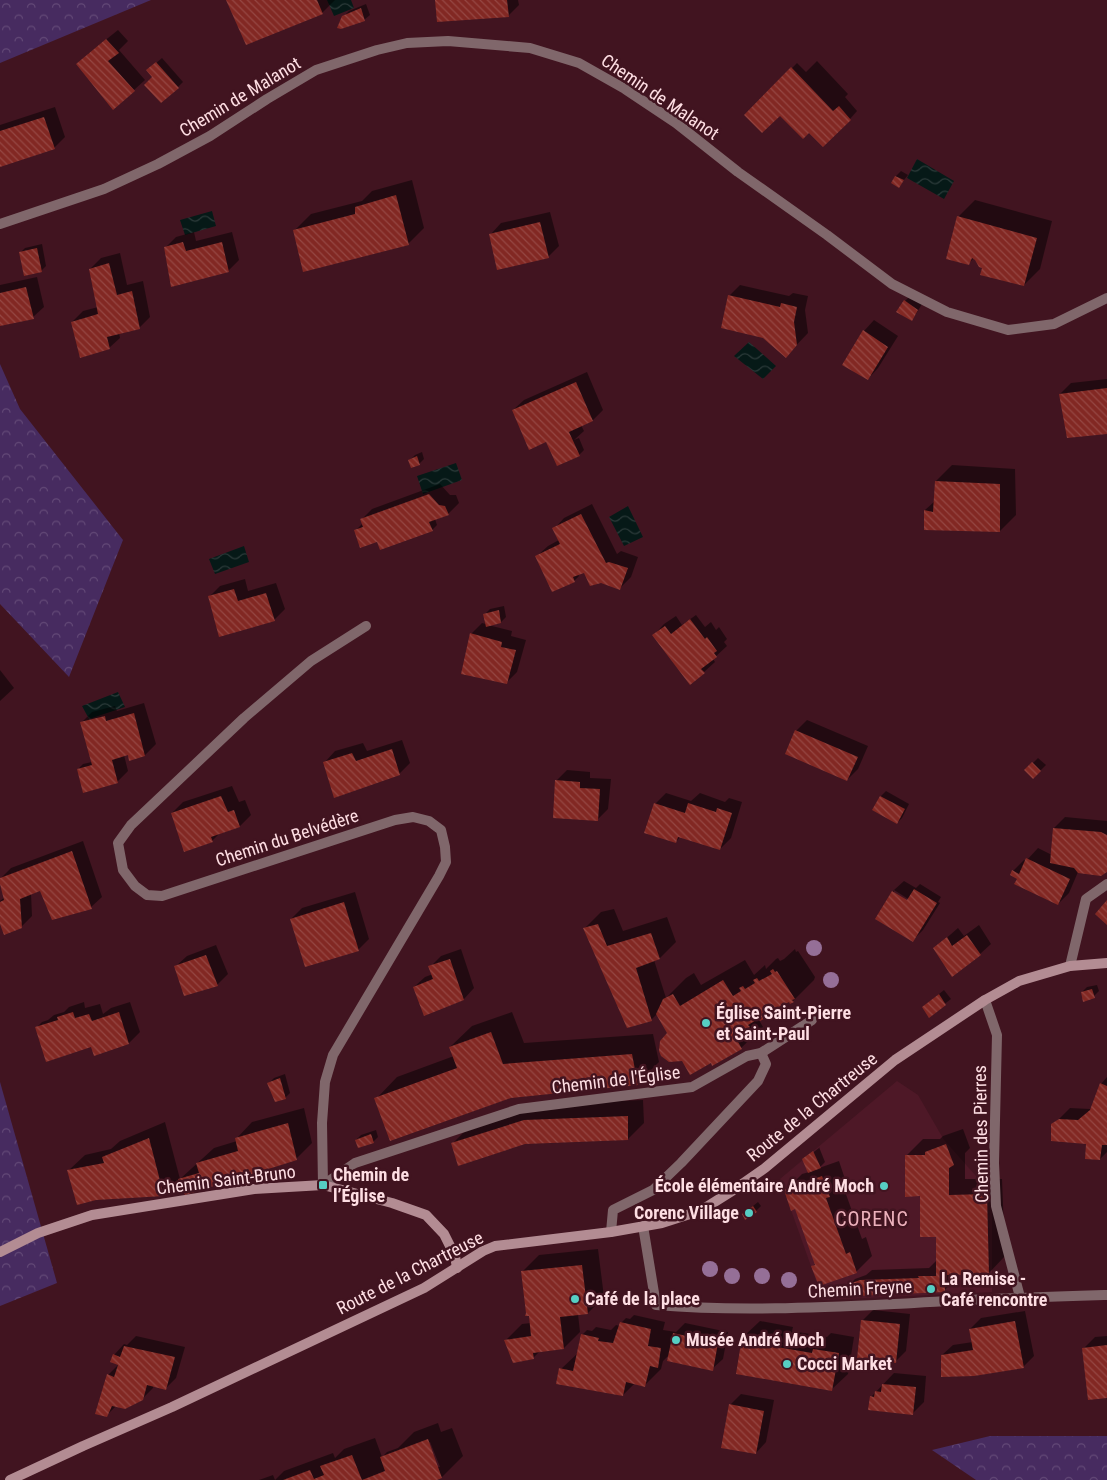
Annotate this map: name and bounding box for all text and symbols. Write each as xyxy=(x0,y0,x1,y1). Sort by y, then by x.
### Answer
street label: Chemin de Malanot xyxy=(597,49,723,144)
street label: Chemin de Malanot xyxy=(175,52,304,141)
street label: Chemin du Belvédère xyxy=(213,804,361,871)
place label: Église Saint-Pierre et Saint-Paul xyxy=(716,1002,851,1044)
marker: Église Saint-Pierre et Saint-Paul xyxy=(700,1017,712,1029)
street label: Route de la Chartreuse xyxy=(742,1048,881,1166)
street label: Chemin de l'Église xyxy=(551,1061,681,1098)
street label: Chemin des Pierres xyxy=(969,1065,992,1203)
street label: Chemin Saint-Bruno xyxy=(155,1161,297,1198)
place label: Chemin de l’Église xyxy=(333,1164,410,1206)
place label: École élémentaire André Moch xyxy=(655,1175,874,1196)
marker: Chemin de l’Église xyxy=(317,1179,329,1191)
marker: École élémentaire André Moch xyxy=(878,1180,890,1192)
place label: Corenc Village xyxy=(634,1202,739,1223)
marker: Corenc Village xyxy=(743,1207,755,1219)
district label: CORENC xyxy=(835,1207,909,1231)
street label: Route de la Chartreuse xyxy=(333,1227,486,1319)
place label: La Remise - Café rencontre xyxy=(941,1268,1048,1310)
street label: Chemin Freyne xyxy=(807,1275,913,1302)
marker: La Remise - Café rencontre xyxy=(925,1283,937,1295)
place label: Café de la place xyxy=(585,1288,700,1309)
marker: Café de la place xyxy=(569,1293,581,1305)
place label: Musée André Moch xyxy=(686,1329,824,1350)
marker: Musée André Moch xyxy=(670,1334,682,1346)
place label: Cocci Market xyxy=(797,1353,893,1374)
marker: Cocci Market xyxy=(781,1358,793,1370)

